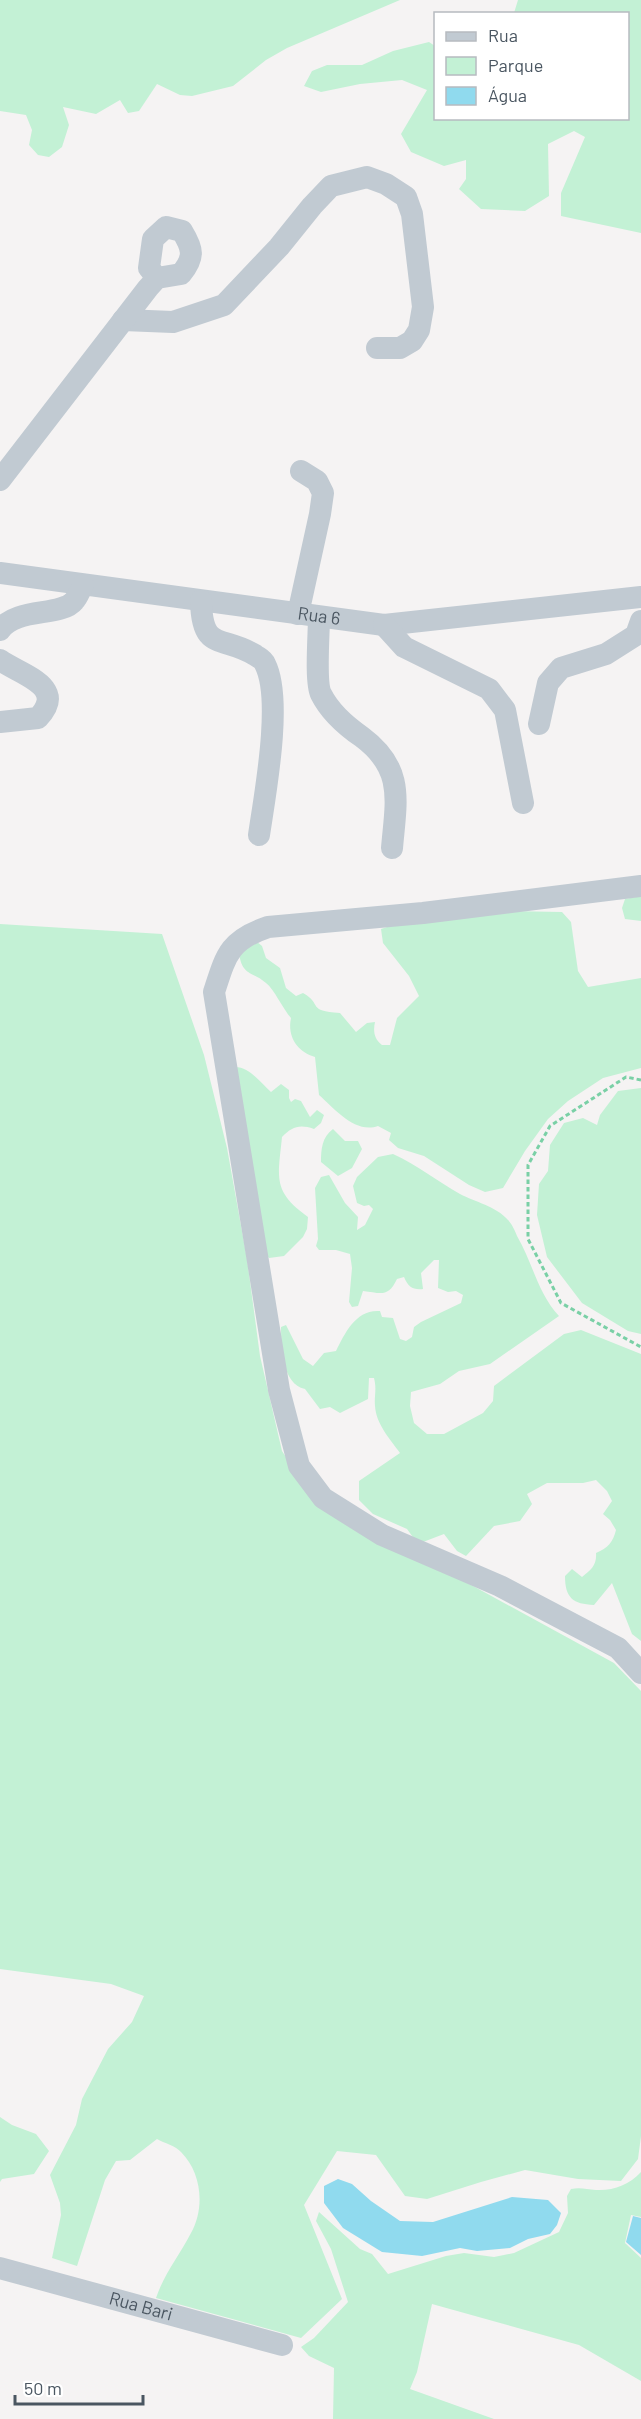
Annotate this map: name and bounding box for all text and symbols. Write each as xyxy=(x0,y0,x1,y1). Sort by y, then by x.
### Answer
legend xyxy=(434,12,629,120)
text: Rua xyxy=(488,24,518,46)
text: Parque xyxy=(488,54,543,76)
text: Água xyxy=(488,84,527,106)
street label: Rua 6 xyxy=(297,601,342,629)
street label: Rua Bari xyxy=(107,2286,175,2325)
scale bar xyxy=(15,2368,142,2406)
text: 50 m xyxy=(24,2377,62,2399)

